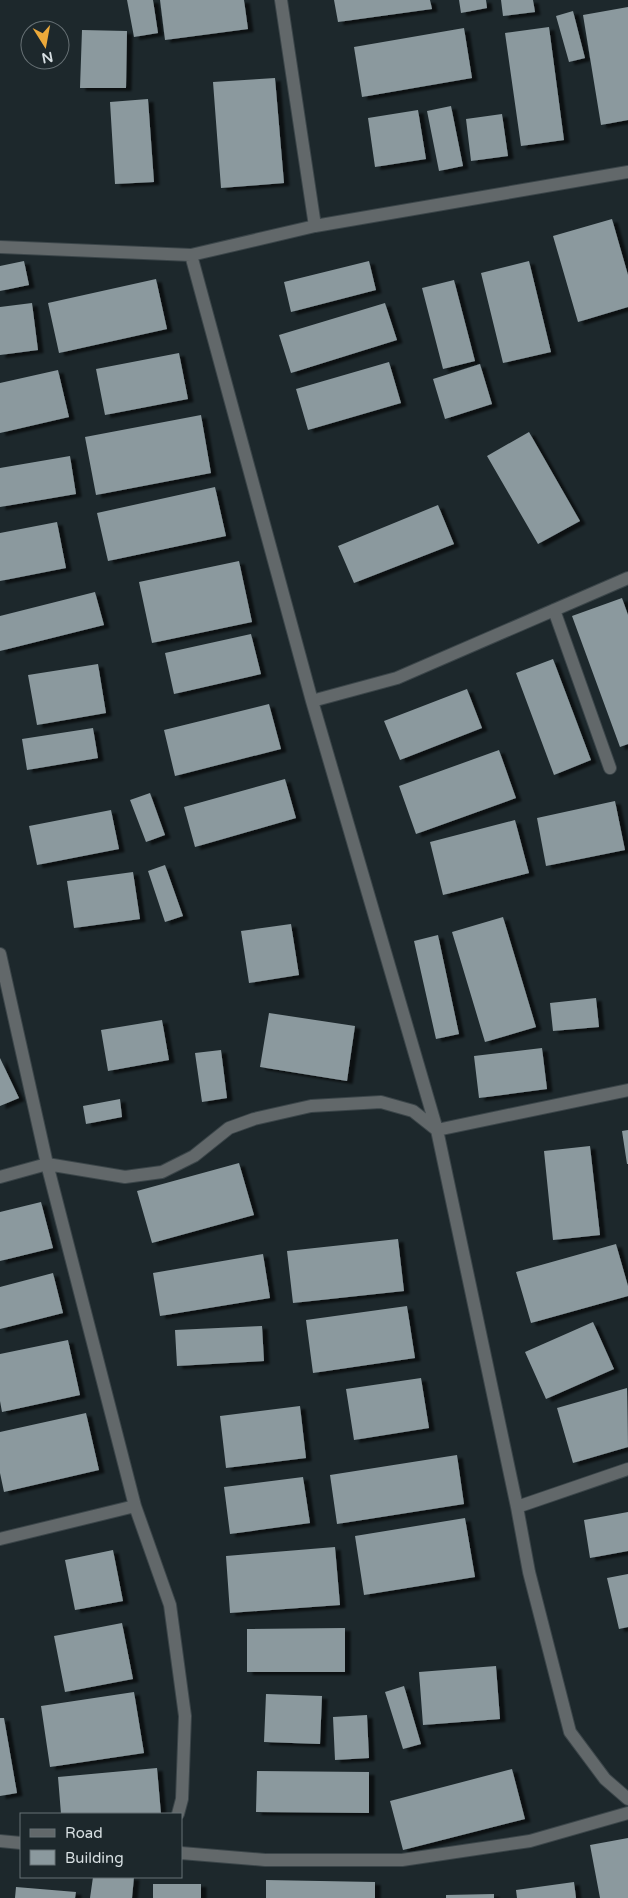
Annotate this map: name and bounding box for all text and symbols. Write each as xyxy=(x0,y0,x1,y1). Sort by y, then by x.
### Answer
north arrow xyxy=(20,20,70,70)
text: N xyxy=(40,48,55,67)
legend xyxy=(20,1813,182,1878)
text: Road xyxy=(65,1824,103,1842)
text: Building xyxy=(65,1849,124,1867)

